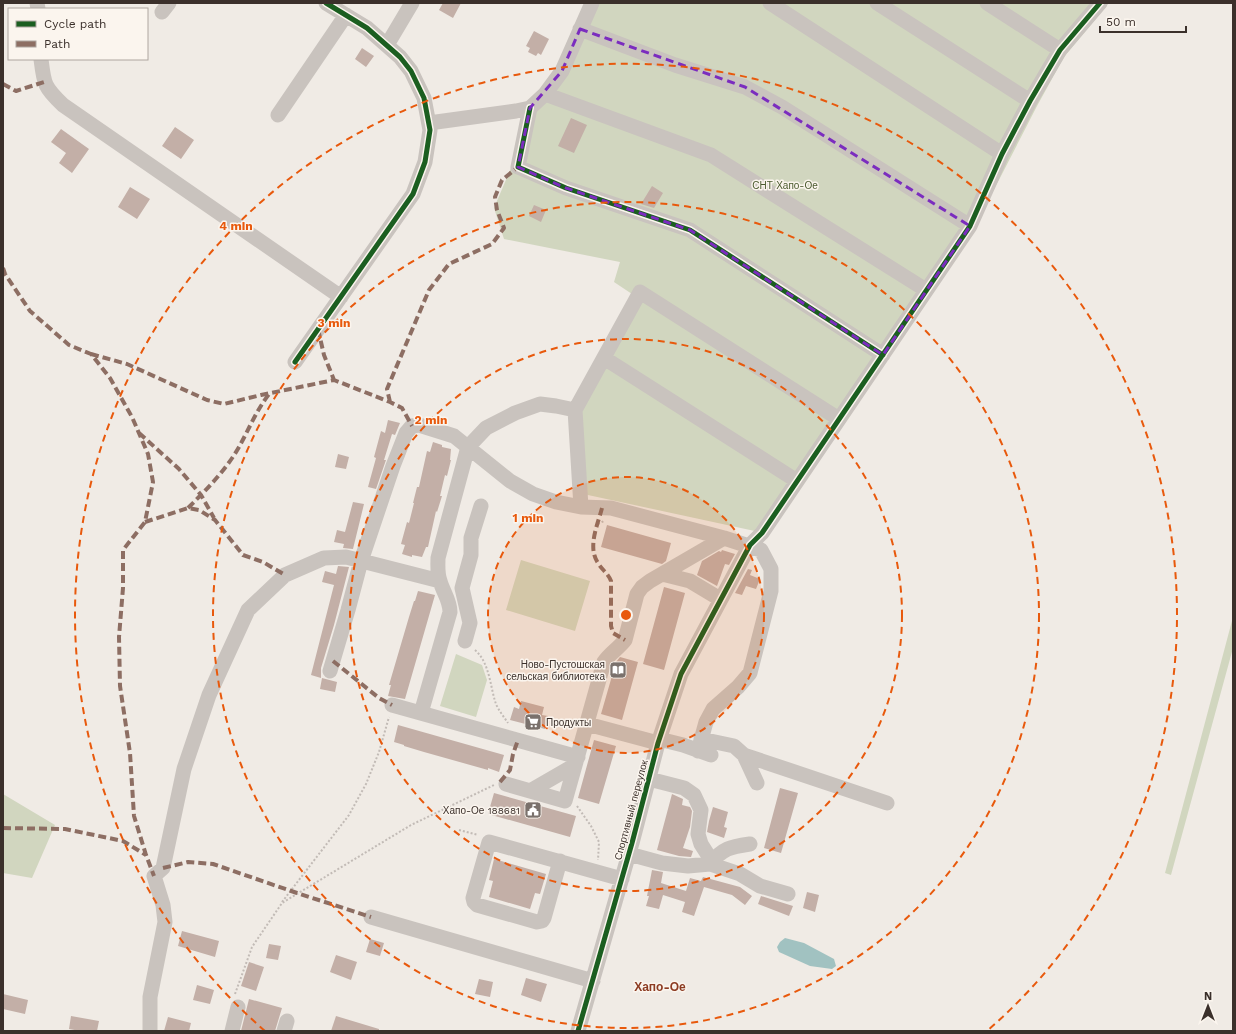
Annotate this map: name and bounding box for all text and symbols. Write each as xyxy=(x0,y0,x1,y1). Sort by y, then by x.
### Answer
legend xyxy=(8,8,148,60)
scale bar xyxy=(1100,8,1186,34)
text: 50 m xyxy=(1106,15,1136,29)
text: Cycle path xyxy=(44,17,106,31)
text: Path xyxy=(44,37,70,51)
park label: СНТ Хапо-Ое xyxy=(752,180,818,191)
text: 4 min xyxy=(219,219,253,233)
text: 3 min xyxy=(318,316,350,330)
text: 2 min xyxy=(415,413,447,427)
text: 1 min xyxy=(513,511,543,525)
centre of rings xyxy=(619,608,633,622)
place label: Ново-Пустошская сельская библиотека xyxy=(506,659,605,682)
library icon: Ново-Пустошская сельская библиотека xyxy=(608,660,628,680)
supermarket icon: Продукты xyxy=(523,712,543,732)
place label: Продукты xyxy=(546,717,591,728)
street label: Спортивный переулок xyxy=(612,758,650,861)
public building icon: Хапо-Ое 188681 xyxy=(523,800,543,820)
place label: Хапо-Ое 188681 xyxy=(443,805,520,816)
district label: Хапо-Ое xyxy=(634,980,686,994)
north arrow xyxy=(1188,986,1228,1026)
text: N xyxy=(1204,990,1212,1003)

